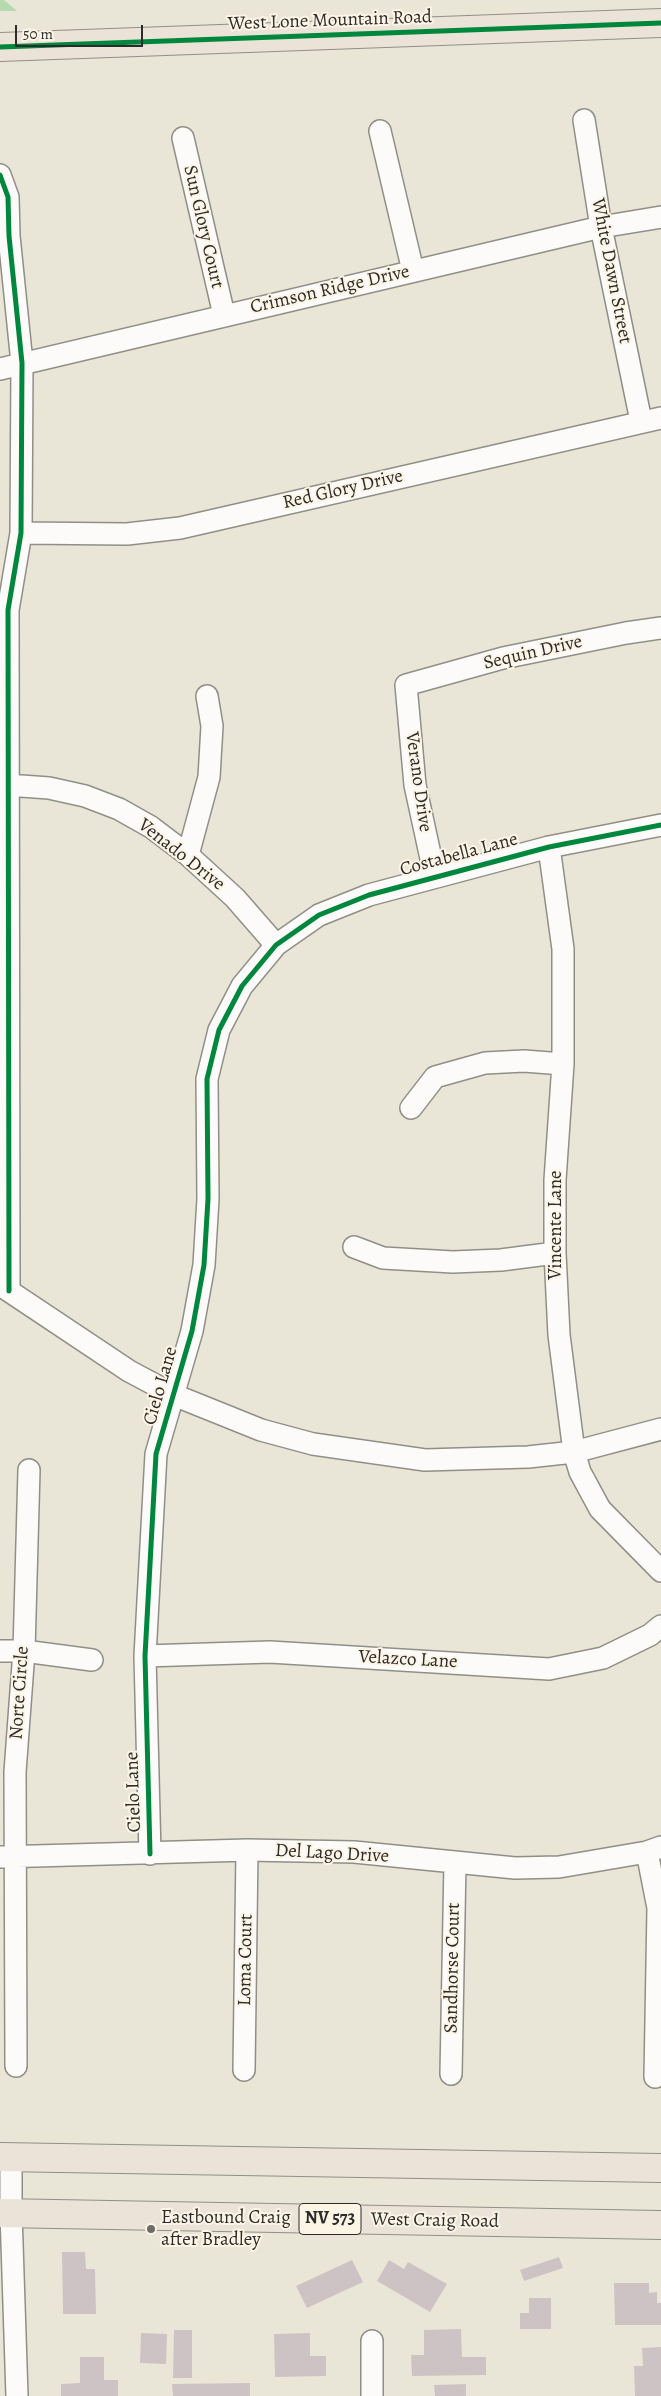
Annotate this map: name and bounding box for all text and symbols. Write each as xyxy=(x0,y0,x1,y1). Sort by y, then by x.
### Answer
street label: West Lone Mountain Road xyxy=(228,6,432,36)
scale bar xyxy=(18,15,145,47)
text: 50 m xyxy=(23,24,53,44)
street label: Sun Glory Court xyxy=(178,163,228,291)
street label: White Dawn Street xyxy=(586,196,636,346)
street label: Crimson Ridge Drive xyxy=(248,261,412,319)
street label: Red Glory Drive xyxy=(281,465,405,515)
street label: Sequin Drive xyxy=(481,631,585,675)
street label: Verano Drive xyxy=(400,730,436,834)
street label: Venado Drive xyxy=(133,814,229,896)
street label: Costabella Lane xyxy=(398,828,520,882)
street label: Vincente Lane xyxy=(545,1170,567,1280)
street label: Cielo Lane xyxy=(139,1344,183,1428)
street label: Norte Circle xyxy=(5,1645,35,1741)
street label: Velazco Lane xyxy=(358,1646,458,1674)
street label: Cielo Lane xyxy=(121,1751,147,1833)
street label: Del Lago Drive xyxy=(274,1840,390,1868)
street label: Sandhorse Court xyxy=(440,1902,466,2034)
street label: Loma Court xyxy=(234,1914,258,2006)
road number: NV 573 xyxy=(299,2204,361,2234)
place label: Eastbound Craig after Bradley xyxy=(161,2207,291,2251)
street label: West Craig Road xyxy=(371,2208,499,2234)
marker: Eastbound Craig after Bradley xyxy=(145,2223,157,2235)

